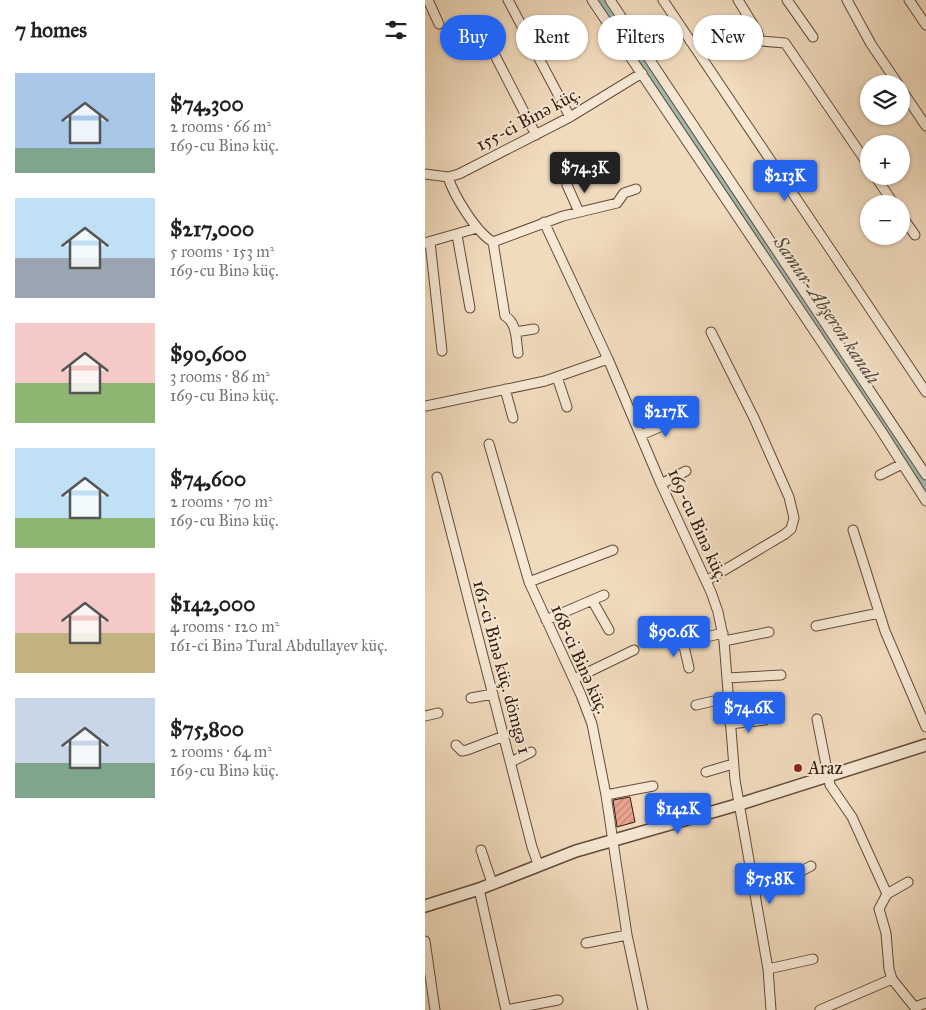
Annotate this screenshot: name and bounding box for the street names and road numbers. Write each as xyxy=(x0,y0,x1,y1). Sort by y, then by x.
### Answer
street label: 155-ci Binə küç. xyxy=(472,82,584,156)
street label: 169-cu Binə küç. xyxy=(663,465,733,585)
street label: 161-ci Binə küç. dömgə 1 xyxy=(467,578,536,757)
street label: 168-ci Binə küç. xyxy=(546,601,614,717)

